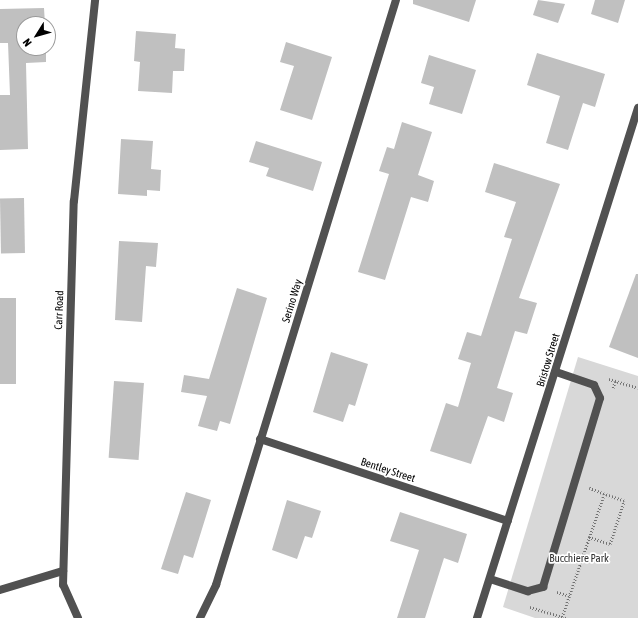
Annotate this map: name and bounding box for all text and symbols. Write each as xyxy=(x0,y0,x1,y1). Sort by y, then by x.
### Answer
north arrow xyxy=(16,16,56,56)
text: N xyxy=(20,36,34,49)
street label: Serino Way xyxy=(279,278,305,324)
street label: Carr Road xyxy=(52,290,66,330)
street label: Bristow Street xyxy=(534,332,562,388)
street label: Bentley Street xyxy=(359,455,417,485)
park label: Bucchiere Park xyxy=(549,551,609,565)

